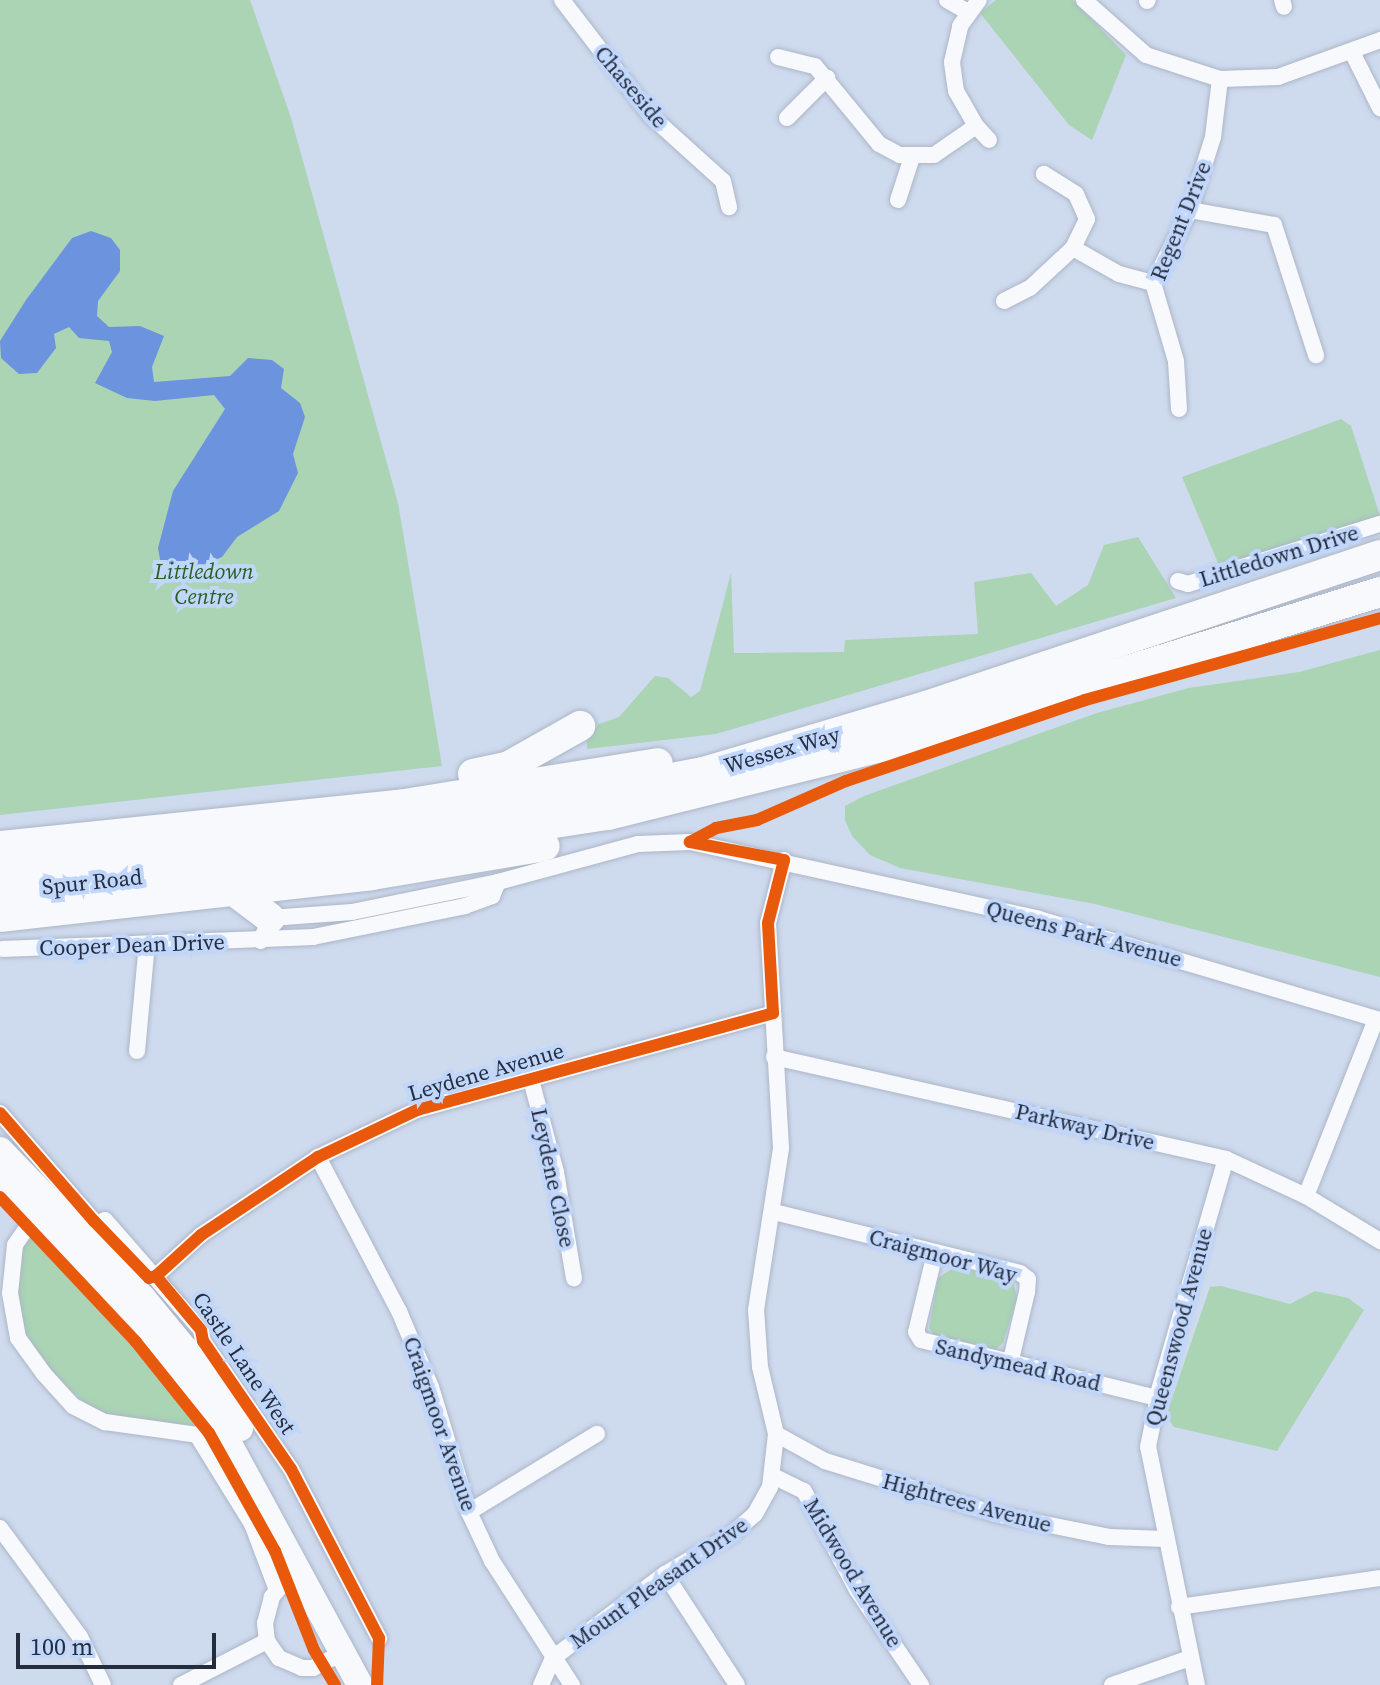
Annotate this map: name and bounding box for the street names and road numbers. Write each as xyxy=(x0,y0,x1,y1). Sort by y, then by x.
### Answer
street label: Chaseside xyxy=(589,41,673,133)
street label: Regent Drive xyxy=(1145,158,1217,284)
street label: Littledown Drive xyxy=(1196,519,1362,593)
street label: Wessex Way xyxy=(721,721,843,779)
street label: Spur Road xyxy=(41,864,143,900)
street label: Queens Park Avenue xyxy=(983,895,1185,973)
street label: Cooper Dean Drive xyxy=(39,929,225,961)
street label: Leydene Avenue xyxy=(405,1037,567,1107)
street label: Parkway Drive xyxy=(1013,1098,1157,1156)
street label: Leydene Close xyxy=(525,1106,581,1250)
street label: Craigmoor Way xyxy=(866,1224,1020,1288)
street label: Queenswood Avenue xyxy=(1140,1225,1218,1429)
street label: Castle Lane West xyxy=(187,1287,301,1439)
street label: Craigmoor Avenue xyxy=(398,1333,482,1515)
street label: Sandymead Road xyxy=(933,1333,1103,1397)
street label: Hightrees Avenue xyxy=(880,1468,1054,1538)
street label: Midwood Avenue xyxy=(798,1494,908,1652)
street label: Mount Pleasant Drive xyxy=(565,1512,753,1654)

